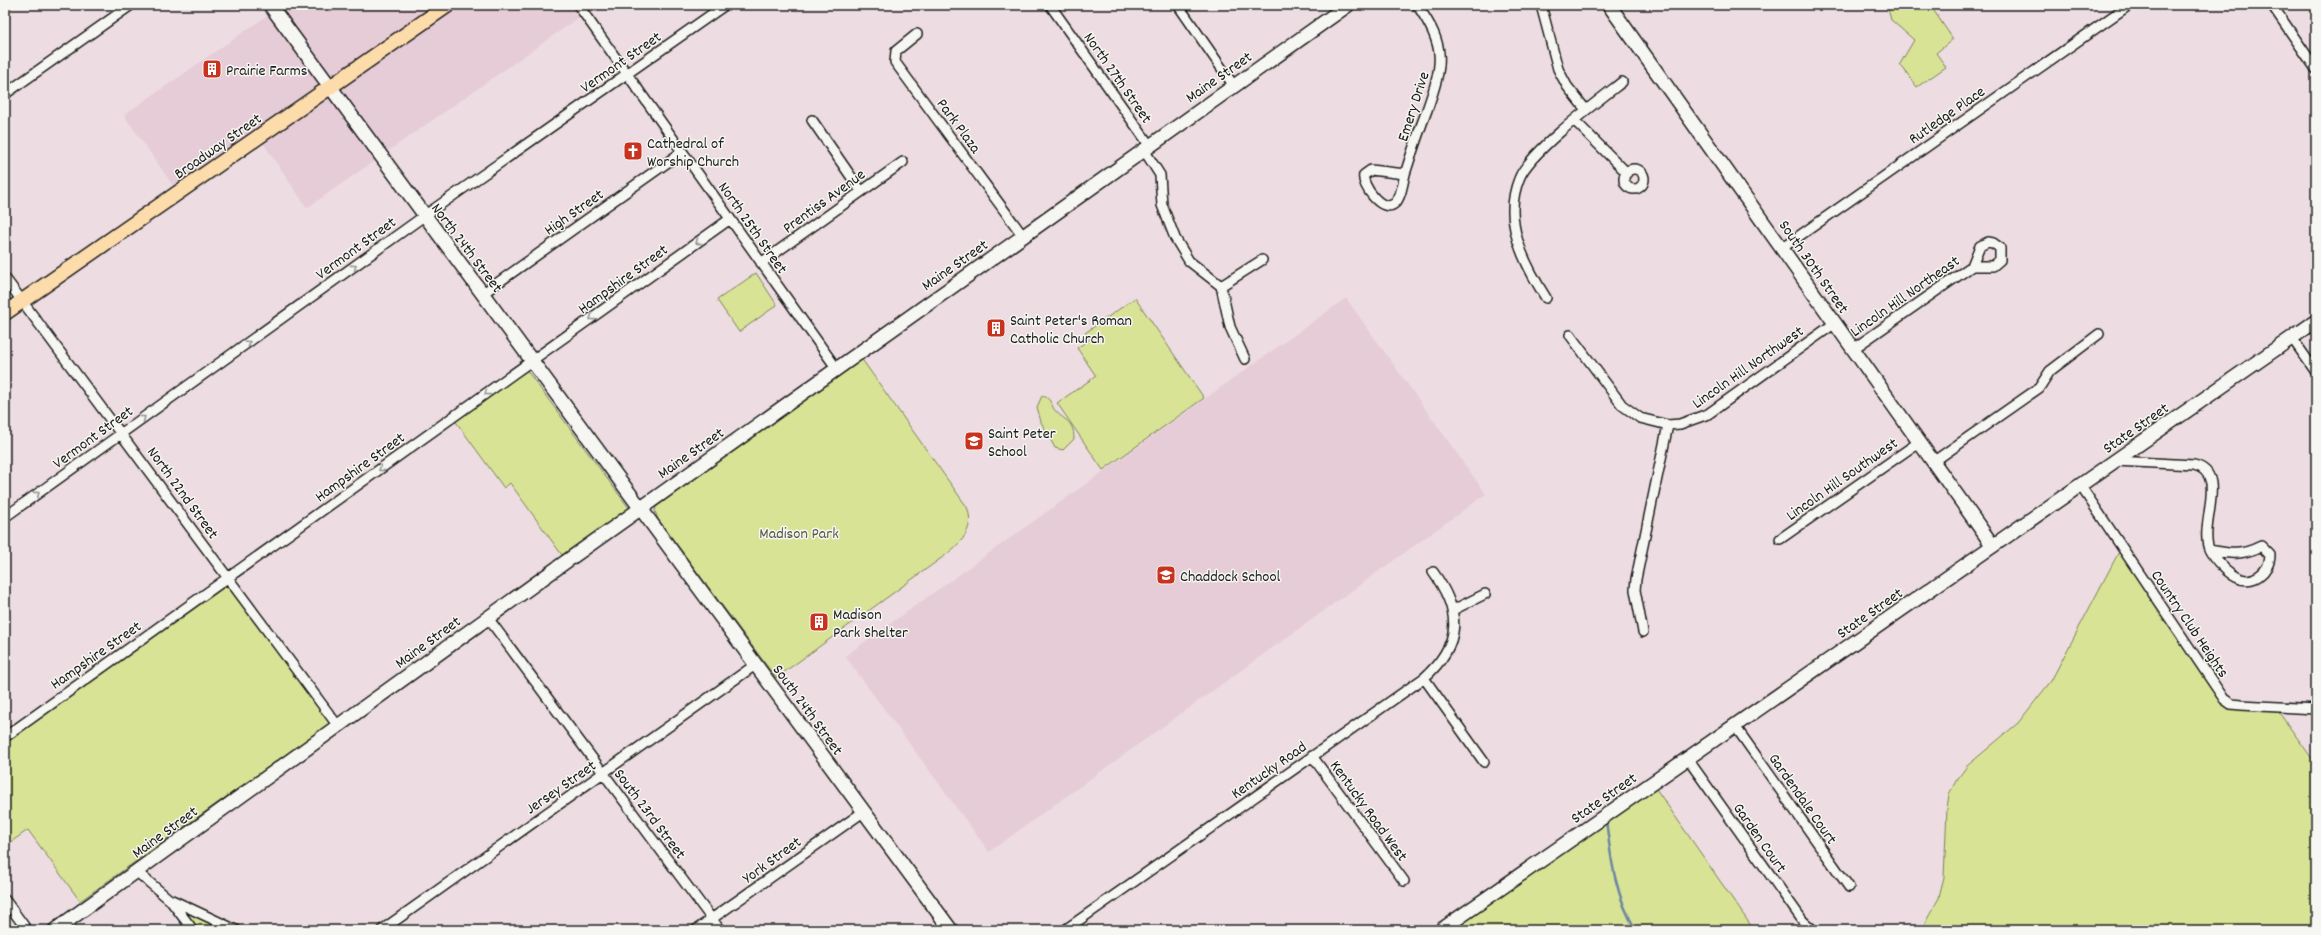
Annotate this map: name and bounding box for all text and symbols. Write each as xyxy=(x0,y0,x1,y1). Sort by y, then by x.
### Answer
street label: Vermont Street xyxy=(576,26,667,100)
street label: North 27th Street xyxy=(1077,28,1157,129)
street label: Maine Street xyxy=(1181,47,1258,109)
building icon: Prairie Farms xyxy=(201,58,223,80)
place label: Prairie Farms xyxy=(226,60,308,83)
street label: Emery Drive xyxy=(1392,69,1436,145)
street label: Rutledge Place xyxy=(1905,81,1990,151)
street label: Park Plaza xyxy=(930,94,986,159)
street label: Broadway Street xyxy=(170,108,267,186)
place label: Cathedral of Worship Church xyxy=(647,133,739,174)
church icon: Cathedral of Worship Church xyxy=(622,140,644,162)
street label: Prentiss Avenue xyxy=(778,164,871,240)
street label: North 25th Street xyxy=(712,178,792,279)
street label: High Street xyxy=(540,184,609,242)
street label: North 24th Street xyxy=(425,199,508,298)
street label: Vermont Street xyxy=(311,212,402,286)
street label: South 30th Street xyxy=(1772,216,1854,319)
street label: Maine Street xyxy=(917,235,994,297)
one-way arrow xyxy=(695,237,702,245)
street label: Hampshire Street xyxy=(574,239,673,321)
street label: Lincoln Hill Northeast xyxy=(1846,251,1965,343)
one-way arrow xyxy=(349,265,356,272)
place label: Saint Peter's Roman Catholic Church xyxy=(1010,310,1132,351)
one-way arrow xyxy=(590,313,597,320)
building icon: Saint Peter's Roman Catholic Church xyxy=(985,317,1007,339)
street label: Lincoln Hill Northwest xyxy=(1688,321,1809,415)
one-way arrow xyxy=(244,340,251,347)
one-way arrow xyxy=(484,388,491,395)
street label: State Street xyxy=(2099,398,2174,460)
street label: Vermont Street xyxy=(48,401,139,475)
one-way arrow xyxy=(138,416,145,423)
street label: Maine Street xyxy=(653,423,730,485)
place label: Saint Peter School xyxy=(988,423,1056,464)
street label: Hampshire Street xyxy=(311,427,410,509)
school or university icon: Saint Peter School xyxy=(963,430,985,452)
street label: Lincoln Hill Southwest xyxy=(1782,433,1903,527)
street label: North 22nd Street xyxy=(141,443,223,545)
one-way arrow xyxy=(378,464,385,471)
one-way arrow xyxy=(32,492,39,499)
park label: Madison Park xyxy=(759,523,839,546)
school or university icon: Chaddock School xyxy=(1155,564,1177,586)
place label: Chaddock School xyxy=(1180,566,1281,589)
street label: Country Club Heights xyxy=(2144,566,2234,683)
street label: State Street xyxy=(1833,583,1908,645)
place label: Madison Park Shelter xyxy=(833,604,908,645)
street label: Maine Street xyxy=(391,611,466,675)
building icon: Madison Park Shelter xyxy=(808,611,830,633)
street label: Hampshire Street xyxy=(46,616,147,696)
street label: South 24th Street xyxy=(766,660,848,761)
street label: Kentucky Road xyxy=(1227,736,1312,806)
street label: Gardendale Court xyxy=(1762,749,1842,850)
street label: Jersey Street xyxy=(521,755,602,821)
street label: Kentucky Road West xyxy=(1323,756,1413,867)
street label: South 23rd Street xyxy=(607,764,691,865)
street label: State Street xyxy=(1567,768,1642,830)
street label: Garden Court xyxy=(1726,799,1792,878)
street label: Maine Street xyxy=(128,801,203,865)
street label: York Street xyxy=(738,832,807,890)

